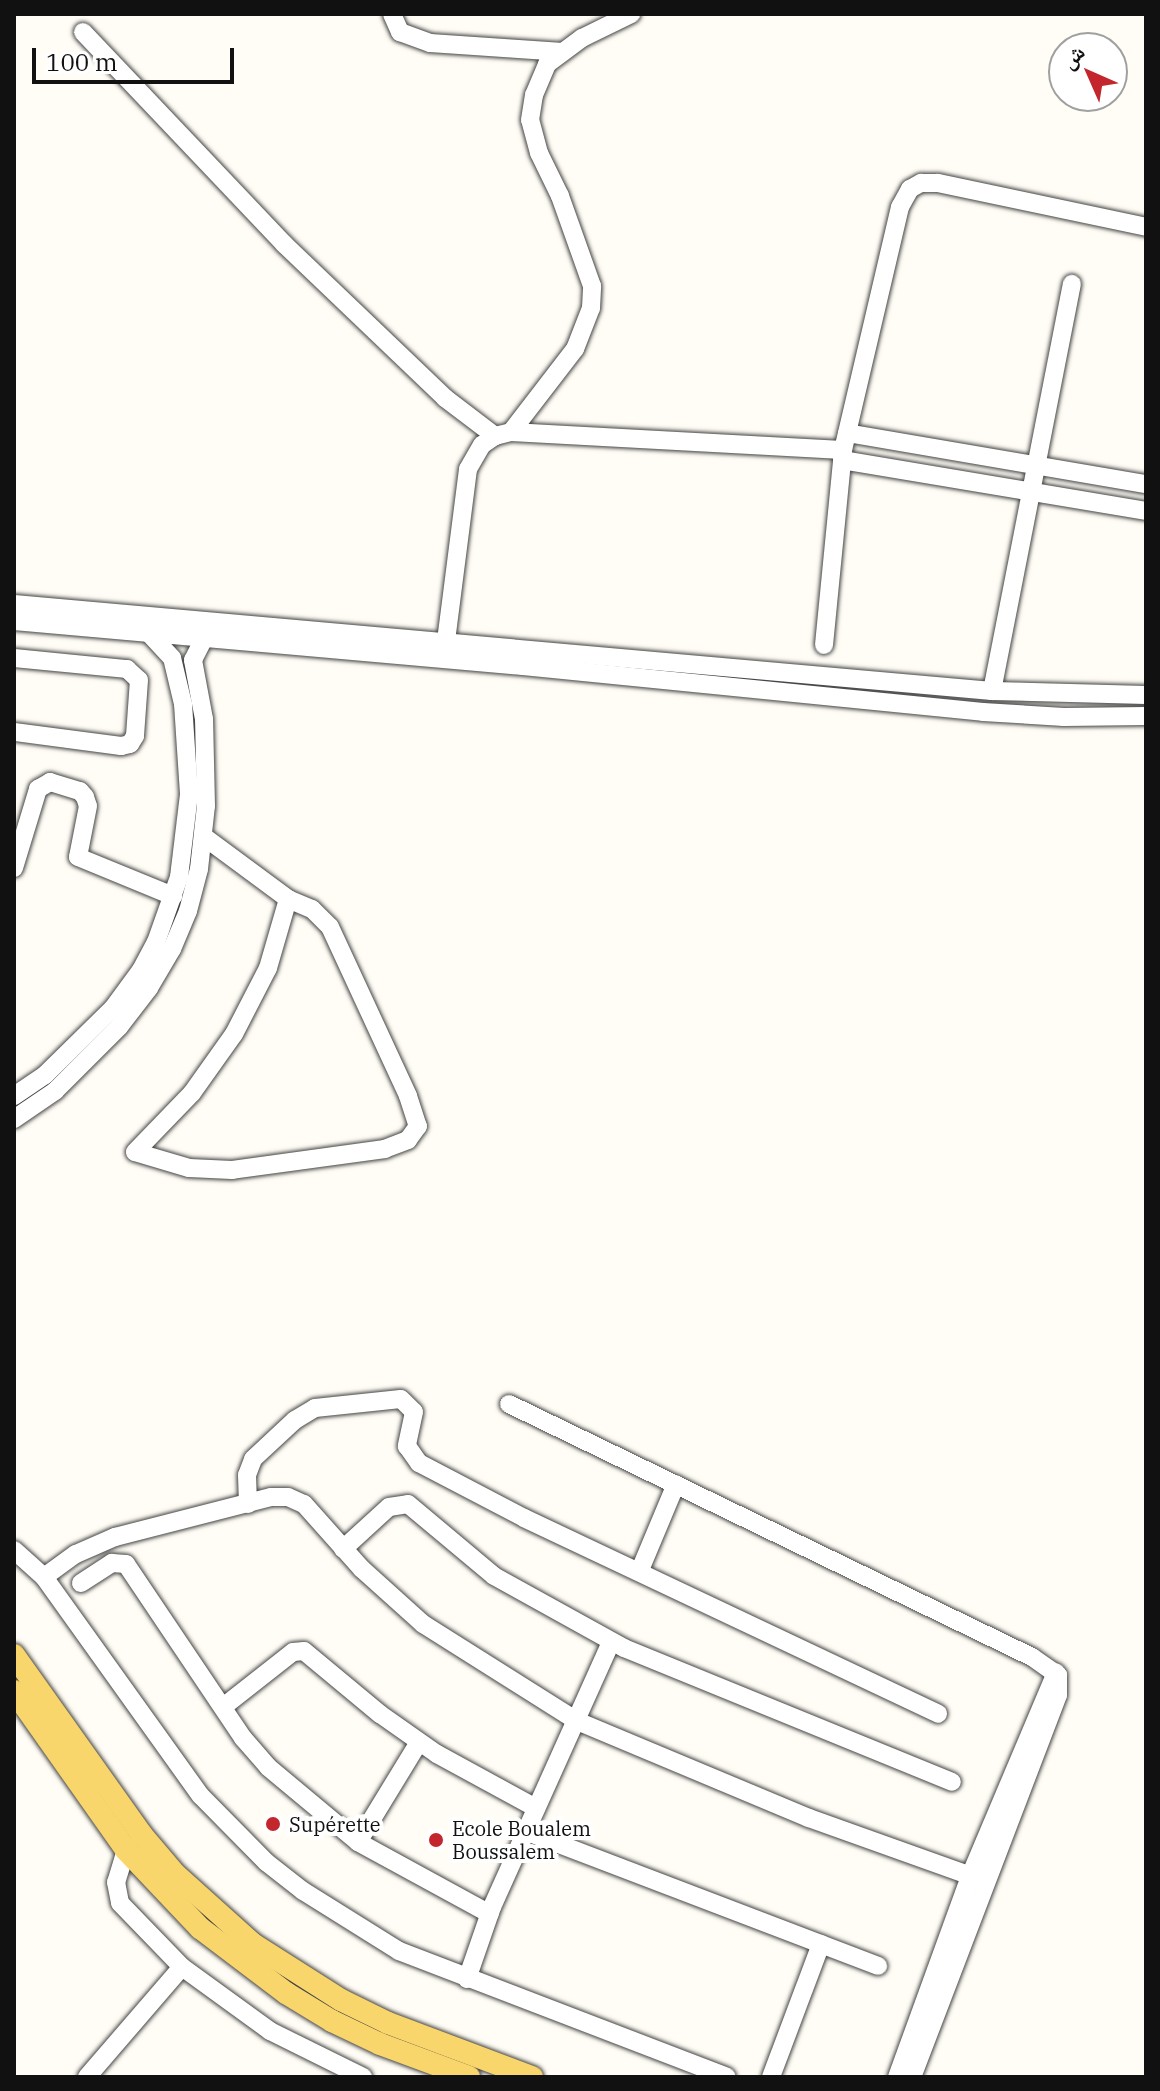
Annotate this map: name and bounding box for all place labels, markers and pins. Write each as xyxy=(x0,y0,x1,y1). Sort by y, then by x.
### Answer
place label: Supérette xyxy=(289,1812,381,1836)
marker: Supérette xyxy=(264,1815,282,1833)
place label: Ecole Boualem Boussalem xyxy=(452,1816,591,1863)
marker: Ecole Boualem Boussalem xyxy=(427,1831,445,1849)

